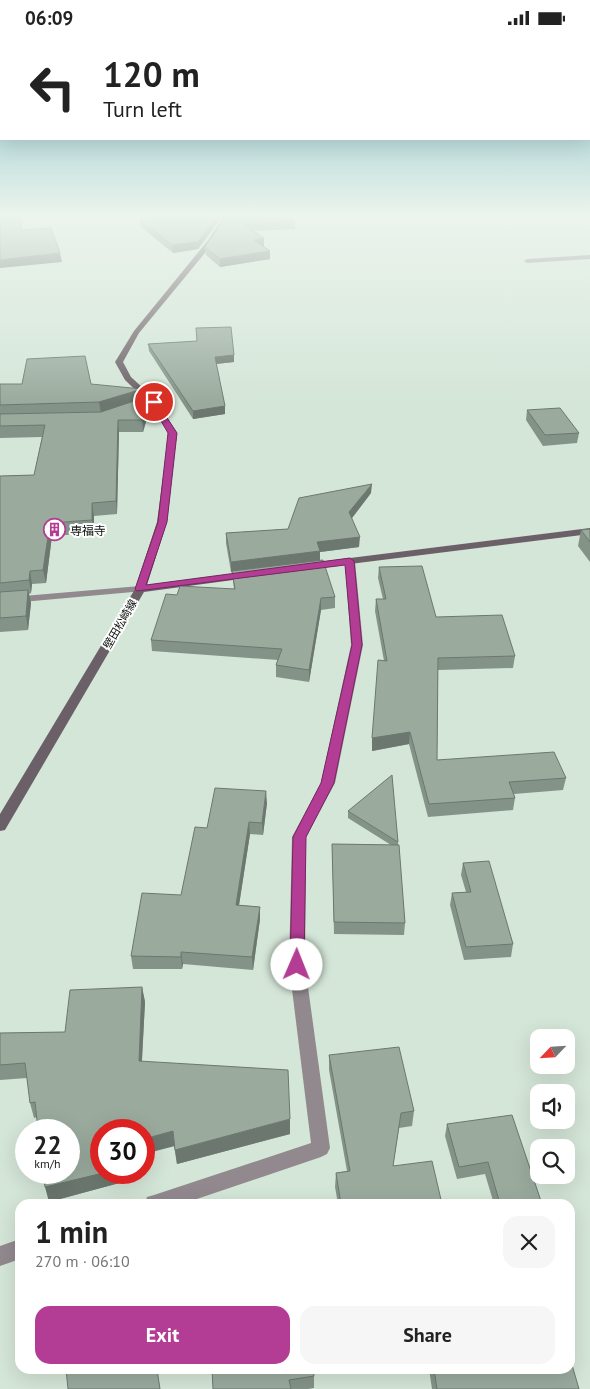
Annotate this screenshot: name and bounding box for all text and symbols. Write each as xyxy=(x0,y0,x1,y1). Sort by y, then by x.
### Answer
text: 06:09 xyxy=(25,6,73,30)
text: 120 m xyxy=(103,51,200,97)
icon: left xyxy=(20,55,85,120)
text: Turn left xyxy=(103,95,182,123)
pin xyxy=(133,381,175,423)
icon: arrive xyxy=(140,388,168,416)
building icon: 専福寺 xyxy=(42,518,66,542)
place label: 専福寺 xyxy=(70,523,106,538)
street label: 壁田松崎線 xyxy=(100,597,140,651)
position arrow xyxy=(270,938,322,990)
north arrow xyxy=(530,1029,575,1074)
map controls xyxy=(530,1029,575,1184)
button: sound xyxy=(530,1084,575,1129)
speed limit sign: 30 xyxy=(90,1119,155,1184)
text: 22 xyxy=(33,1129,62,1161)
button: search xyxy=(530,1139,575,1184)
text: km/h xyxy=(34,1156,61,1171)
text: 1 min xyxy=(35,1212,108,1251)
button: close xyxy=(503,1216,555,1268)
text: 270 m · 06:10 xyxy=(35,1251,130,1271)
button: Exit xyxy=(35,1306,290,1364)
button: Share xyxy=(300,1306,555,1364)

